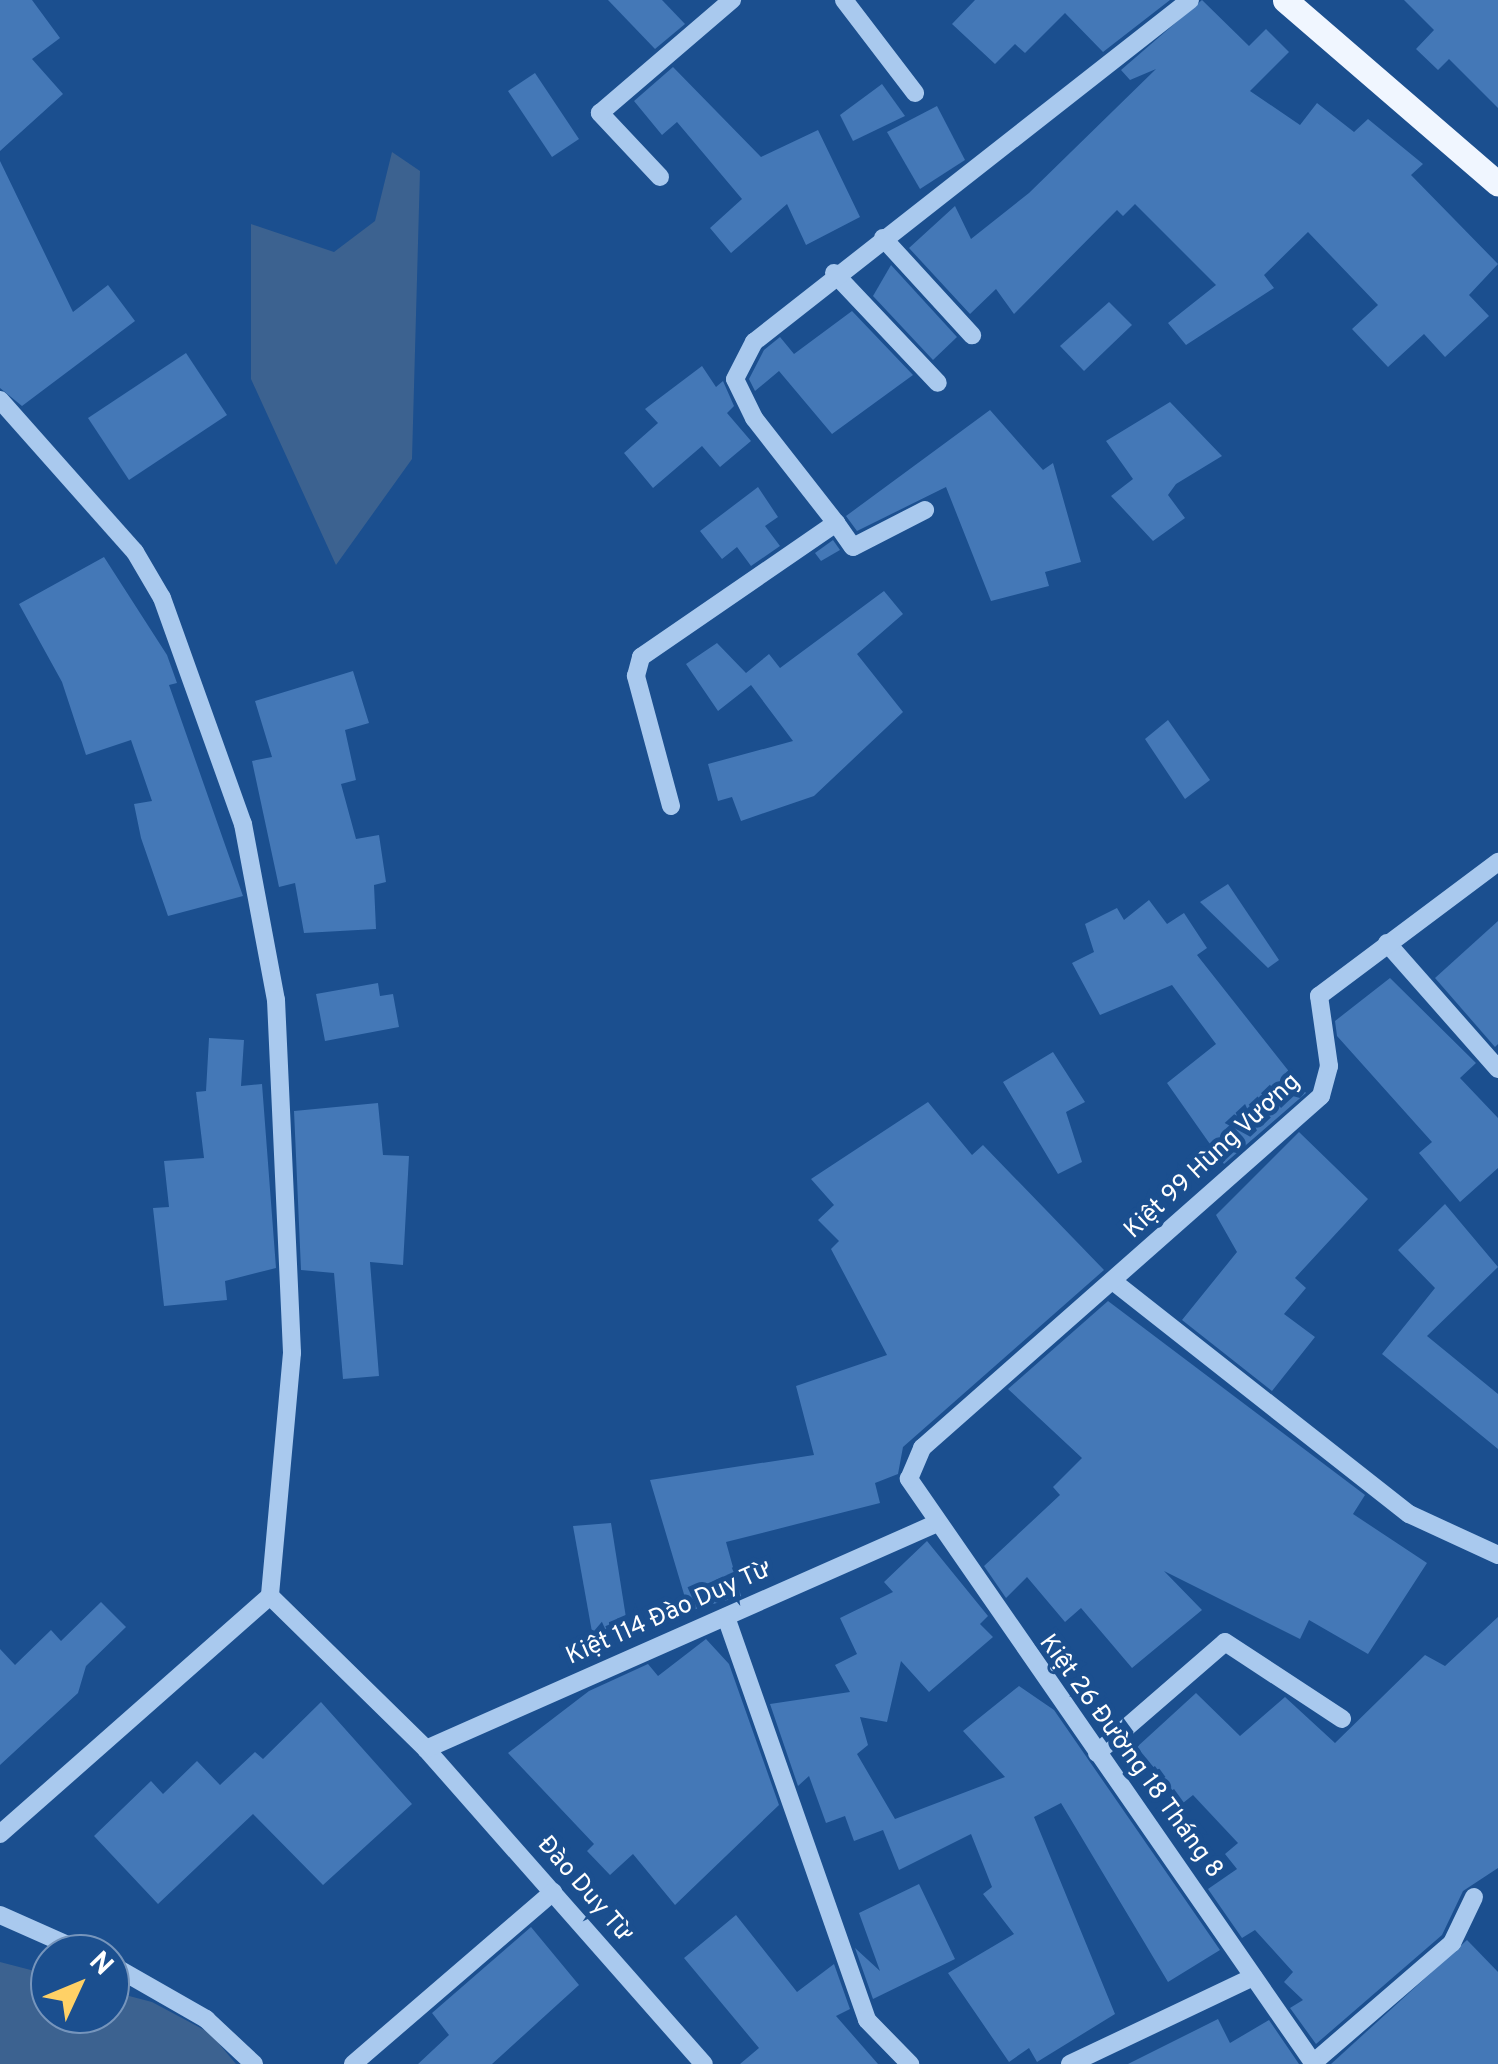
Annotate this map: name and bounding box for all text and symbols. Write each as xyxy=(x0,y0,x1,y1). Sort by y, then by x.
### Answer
street label: Kiệt 99 Hùng Vương xyxy=(1119,1067,1307,1247)
street label: Kiệt 114 Đào Duy Từ xyxy=(561,1555,777,1673)
street label: Kiệt 26 Đường 18 Tháng 8 xyxy=(1031,1629,1229,1885)
street label: Đào Duy Từ xyxy=(530,1831,638,1949)
north arrow xyxy=(30,1934,130,2034)
text: N xyxy=(80,1945,120,1984)

